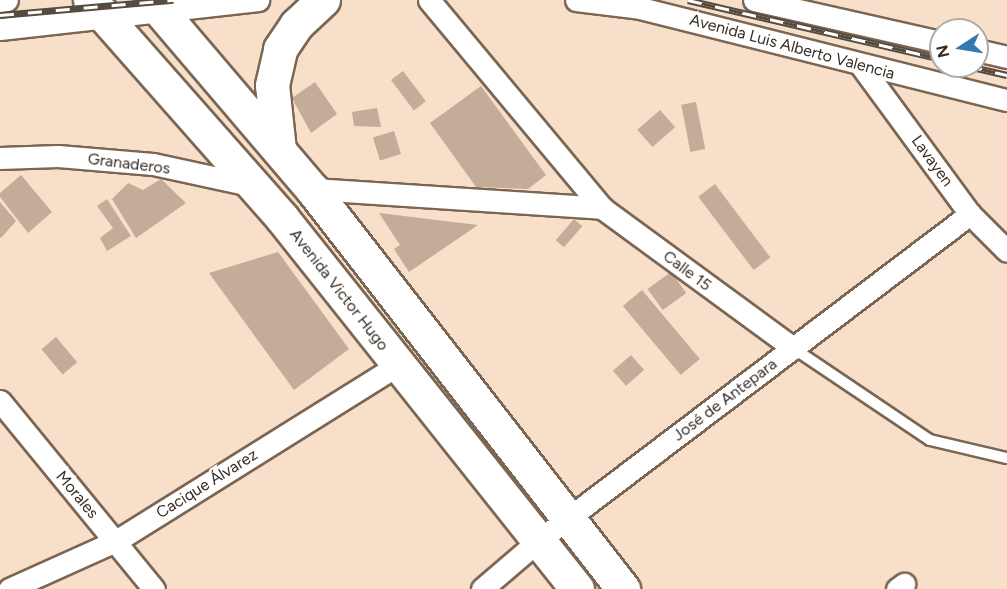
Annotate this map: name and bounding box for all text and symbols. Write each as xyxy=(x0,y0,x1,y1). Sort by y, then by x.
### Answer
street label: Avenida Luis Alberto Valencia xyxy=(687,10,897,84)
north arrow xyxy=(929,18,989,78)
text: N xyxy=(932,43,953,59)
street label: Lavayen xyxy=(907,132,957,190)
street label: Granaderos xyxy=(87,149,171,179)
street label: Avenida Victor Hugo xyxy=(285,225,393,355)
street label: Calle 15 xyxy=(659,247,715,295)
street label: José de Antepara xyxy=(669,355,781,445)
street label: Cacique Álvarez xyxy=(153,445,261,523)
street label: Morales xyxy=(52,467,102,523)

